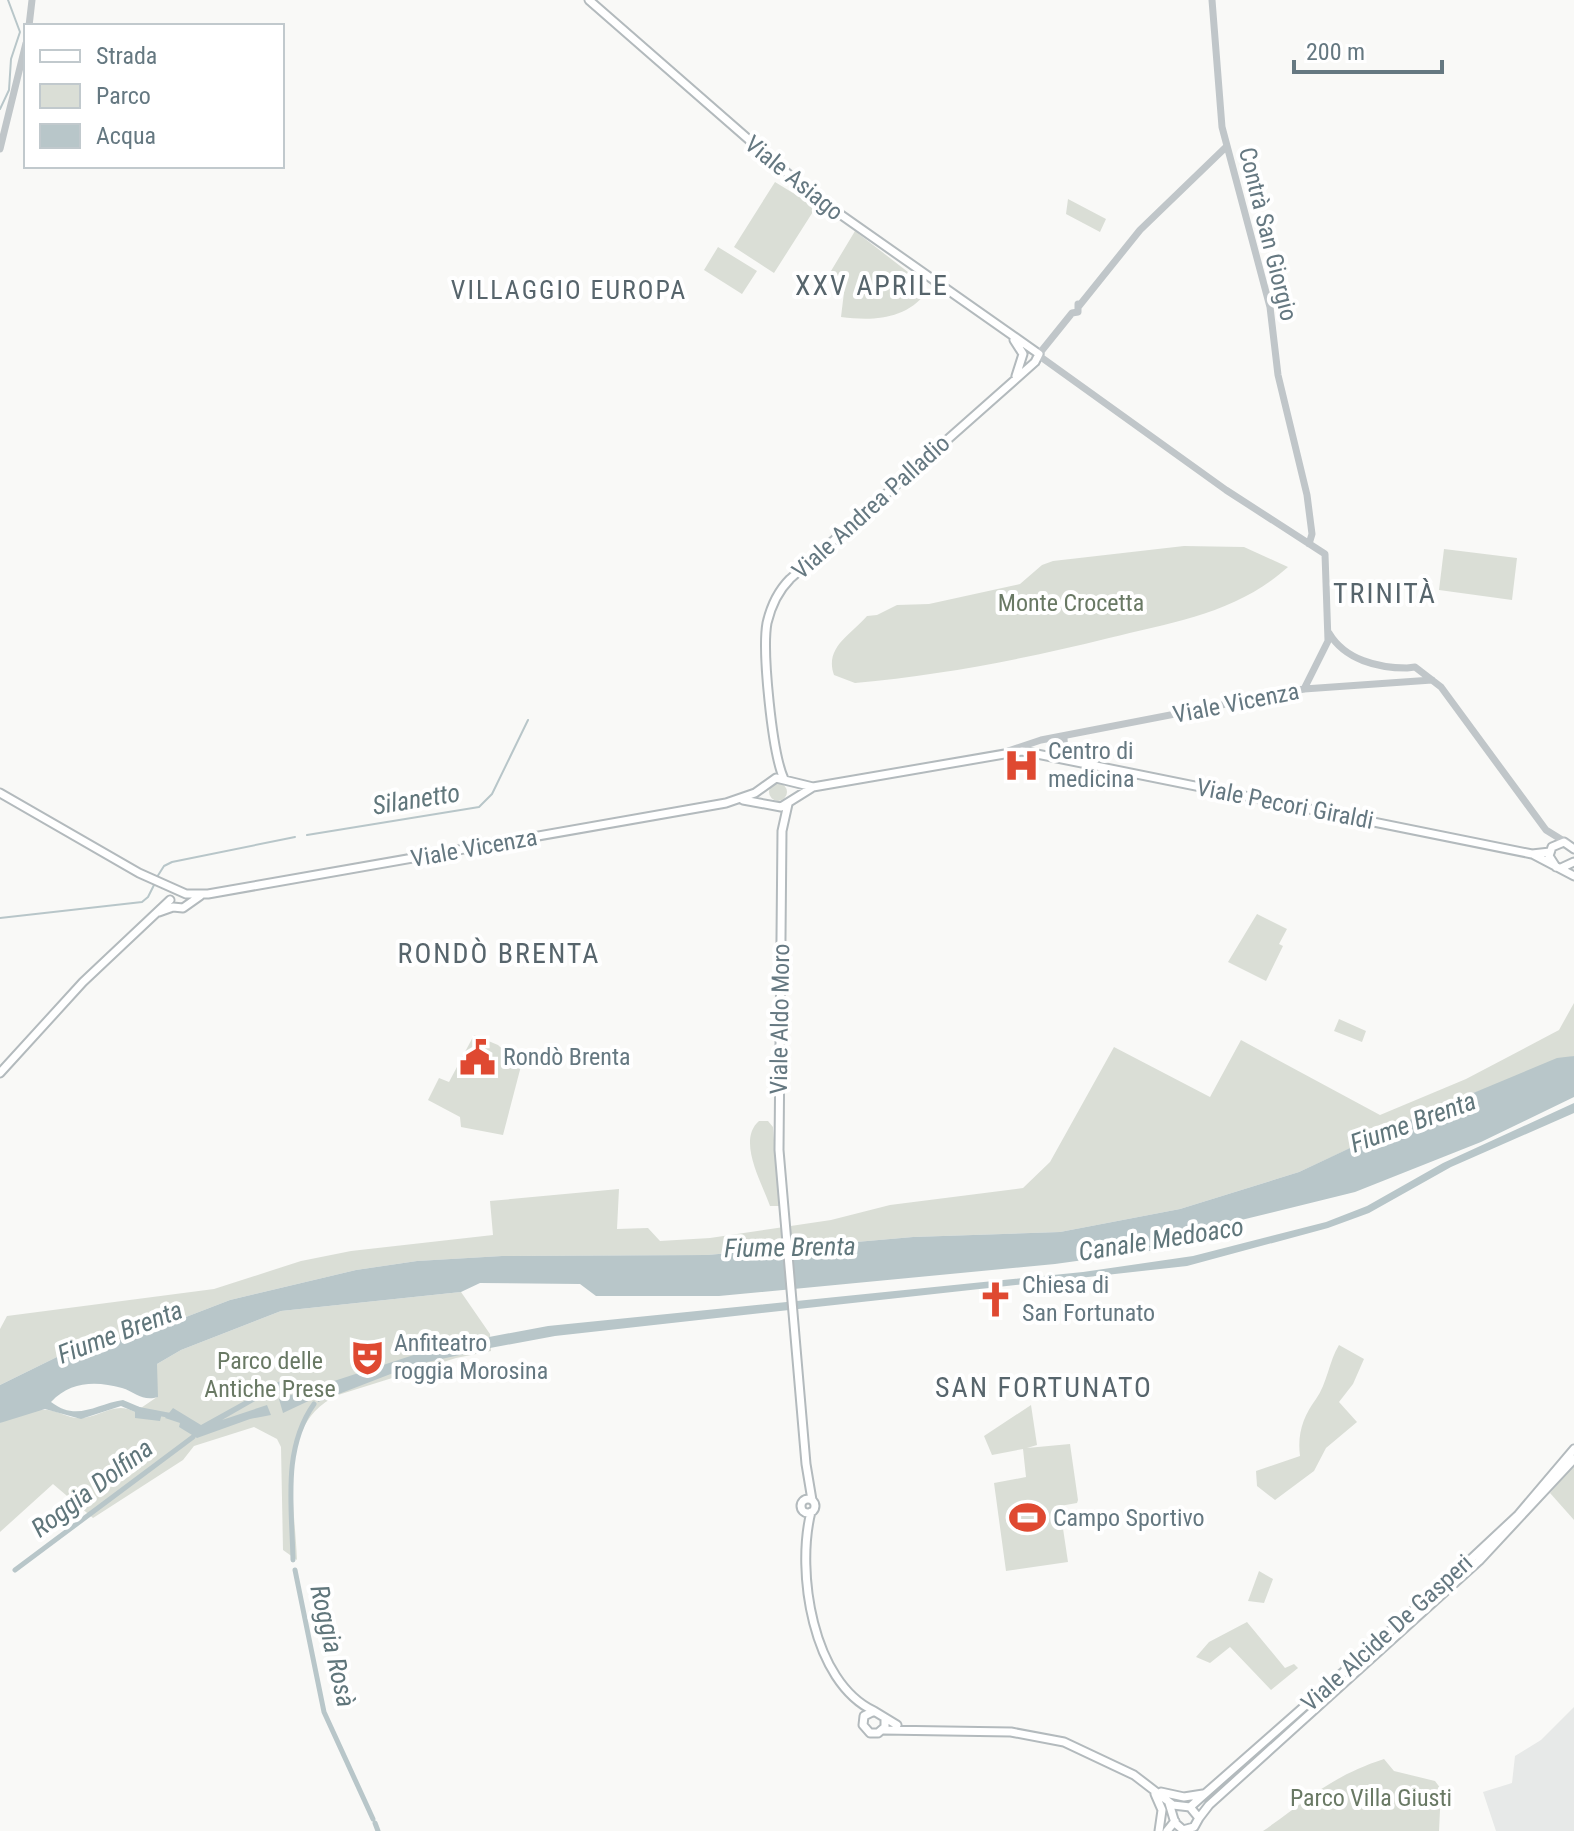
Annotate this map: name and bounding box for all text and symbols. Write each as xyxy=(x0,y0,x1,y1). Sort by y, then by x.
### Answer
legend xyxy=(24,24,284,168)
scale bar xyxy=(1294,24,1442,74)
text: 200 m xyxy=(1306,38,1365,66)
text: Strada xyxy=(96,42,157,70)
text: Parco xyxy=(96,82,151,110)
text: Acqua xyxy=(96,122,156,150)
street label: Viale Asiago xyxy=(739,130,849,226)
street label: Contrà San Giorgio xyxy=(1233,144,1303,324)
district label: XXV APRILE xyxy=(795,269,949,302)
district label: VILLAGGIO EUROPA xyxy=(451,275,687,305)
street label: Viale Andrea Palladio xyxy=(787,429,955,585)
district label: TRINITÀ xyxy=(1333,577,1437,610)
park label: Monte Crocetta xyxy=(998,589,1144,617)
street label: Viale Vicenza xyxy=(1171,677,1301,729)
place label: Centro di medicina xyxy=(1048,737,1134,793)
hospital icon: Centro di medicina xyxy=(1003,746,1041,784)
street label: Viale Pecori Giraldi xyxy=(1194,773,1376,835)
water label: Silanetto xyxy=(370,777,462,821)
street label: Viale Vicenza xyxy=(409,823,539,873)
district label: RONDÒ BRENTA xyxy=(398,937,600,970)
street label: Viale Aldo Moro xyxy=(765,943,795,1095)
public building icon: Rondò Brenta xyxy=(458,1038,496,1076)
place label: Rondò Brenta xyxy=(503,1043,631,1071)
water label: Fiume Brenta xyxy=(1346,1085,1480,1159)
water label: Canale Medoaco xyxy=(1076,1211,1246,1267)
water label: Fiume Brenta xyxy=(724,1231,856,1263)
place label: Chiesa di San Fortunato xyxy=(1022,1271,1155,1327)
church icon: Chiesa di San Fortunato xyxy=(977,1280,1015,1318)
water label: Fiume Brenta xyxy=(53,1294,187,1370)
place label: Anfiteatro roggia Morosina xyxy=(394,1329,548,1385)
theatre icon: Anfiteatro roggia Morosina xyxy=(349,1338,387,1376)
park label: Parco delle Antiche Prese xyxy=(204,1347,336,1403)
district label: SAN FORTUNATO xyxy=(935,1371,1153,1404)
water label: Roggia Dolfina xyxy=(25,1433,159,1543)
sports icon: Campo Sportivo xyxy=(1008,1499,1046,1537)
place label: Campo Sportivo xyxy=(1053,1504,1205,1532)
street label: Viale Alcide De Gasperi xyxy=(1296,1549,1478,1717)
water label: Roggia Rosà xyxy=(304,1582,362,1710)
park label: Parco Villa Giusti xyxy=(1290,1784,1452,1812)

